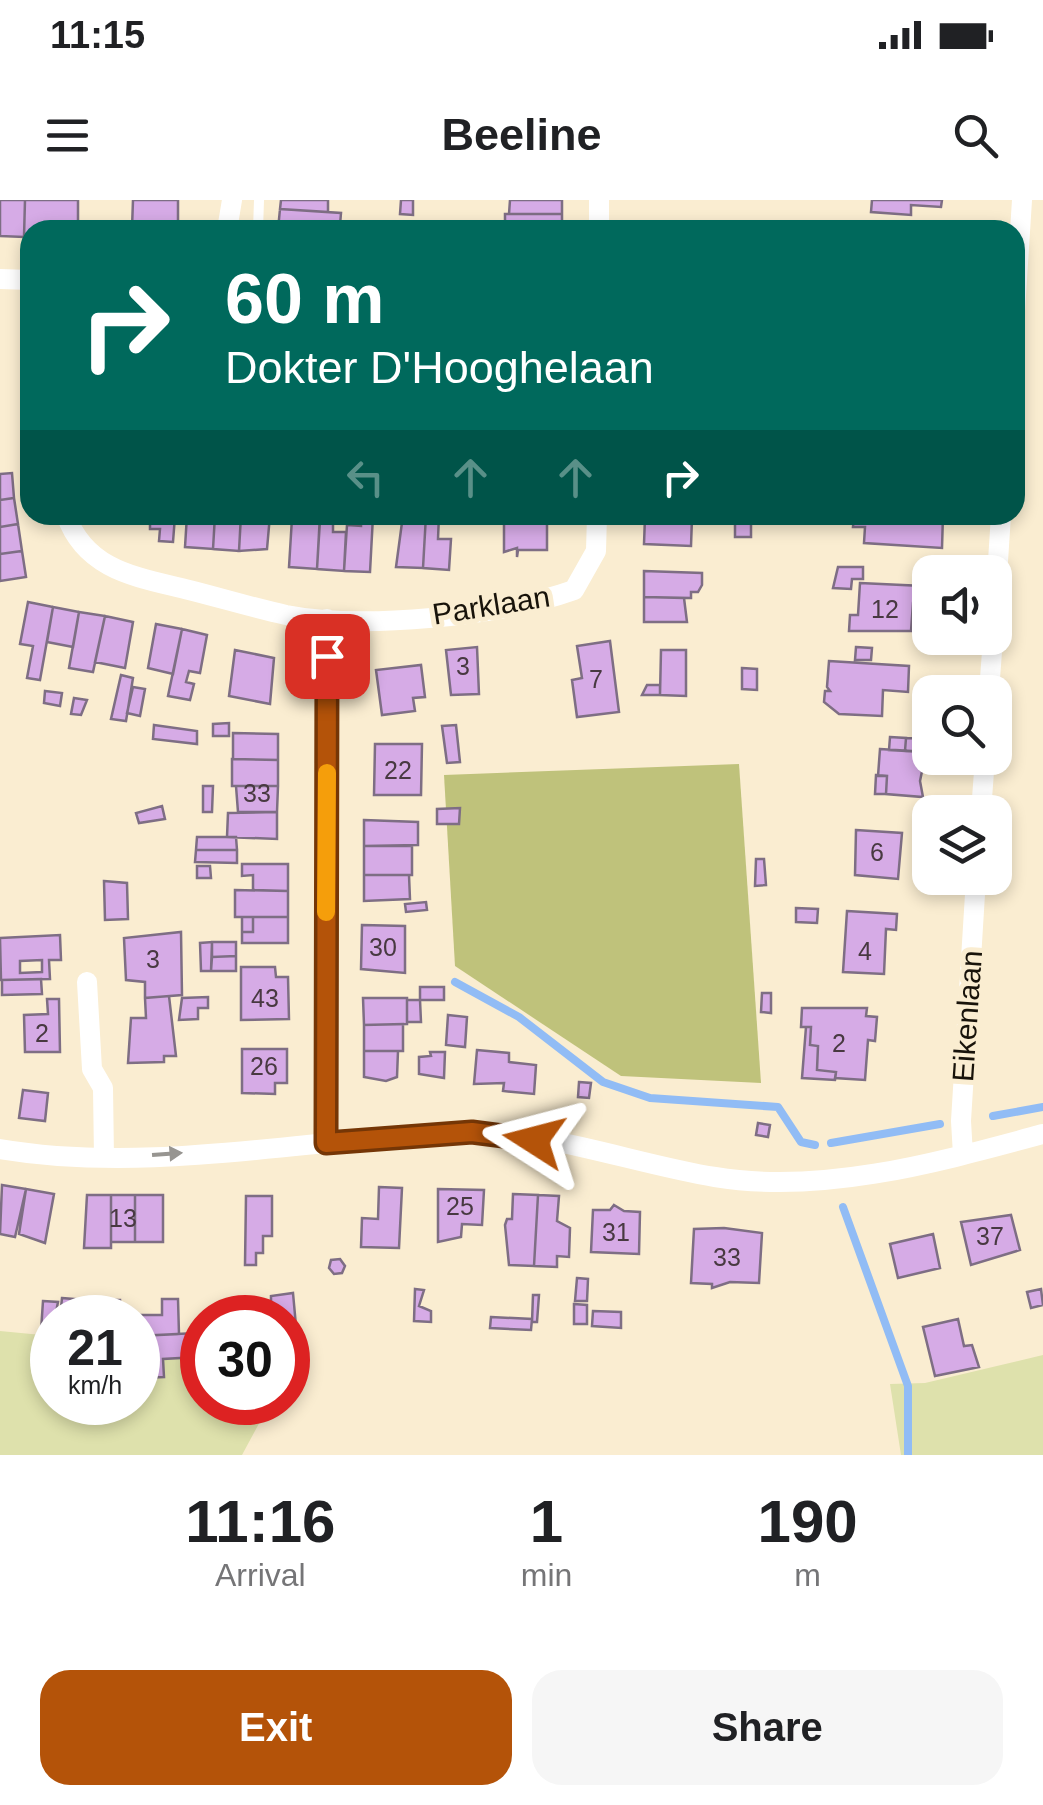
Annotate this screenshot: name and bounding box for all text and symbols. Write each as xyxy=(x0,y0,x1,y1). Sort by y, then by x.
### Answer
text: 11:15 xyxy=(50,14,145,56)
icon: menu xyxy=(40,108,95,163)
icon: search xyxy=(948,108,1003,163)
text: Beeline xyxy=(441,109,602,160)
icon: right xyxy=(60,260,190,390)
text: 60 m xyxy=(225,260,385,338)
text: Dokter D'Hooghelaan xyxy=(225,342,654,393)
icon: left xyxy=(338,450,393,505)
icon: ahead xyxy=(443,450,498,505)
icon: ahead xyxy=(548,450,603,505)
icon: right xyxy=(653,450,708,505)
map controls xyxy=(912,555,1012,895)
button: sound xyxy=(912,555,1012,655)
street label: Parklaan xyxy=(430,579,552,631)
house number: 12 xyxy=(871,595,899,623)
pin xyxy=(285,614,370,699)
icon: arrive xyxy=(300,629,355,684)
house number: 3 xyxy=(456,652,470,680)
house number: 7 xyxy=(589,665,603,693)
button: search xyxy=(912,675,1012,775)
house number: 22 xyxy=(384,756,412,784)
house number: 33 xyxy=(243,779,271,807)
button: layers xyxy=(912,795,1012,895)
house number: 6 xyxy=(870,838,884,866)
house number: 30 xyxy=(369,933,397,961)
house number: 4 xyxy=(858,937,872,965)
house number: 3 xyxy=(146,945,160,973)
street label: Eikenlaan xyxy=(946,949,988,1083)
house number: 43 xyxy=(251,984,279,1012)
house number: 2 xyxy=(35,1019,49,1047)
house number: 2 xyxy=(832,1029,846,1057)
house number: 26 xyxy=(250,1052,278,1080)
position arrow xyxy=(482,1088,586,1192)
one-way arrow xyxy=(151,1146,183,1162)
house number: 25 xyxy=(446,1192,474,1220)
house number: 13 xyxy=(109,1204,137,1232)
house number: 31 xyxy=(602,1218,630,1246)
house number: 37 xyxy=(976,1222,1004,1250)
house number: 33 xyxy=(713,1243,741,1271)
speed limit sign: 30 xyxy=(180,1295,310,1425)
text: 21 xyxy=(67,1320,123,1376)
text: km/h xyxy=(68,1371,122,1399)
text: 11:16 xyxy=(185,1488,335,1555)
text: 1 xyxy=(530,1488,563,1555)
text: 190 xyxy=(758,1488,858,1555)
text: Arrival xyxy=(215,1557,306,1593)
text: min xyxy=(521,1557,572,1593)
text: m xyxy=(794,1557,821,1593)
button: Exit xyxy=(40,1670,512,1785)
button: Share xyxy=(532,1670,1003,1785)

